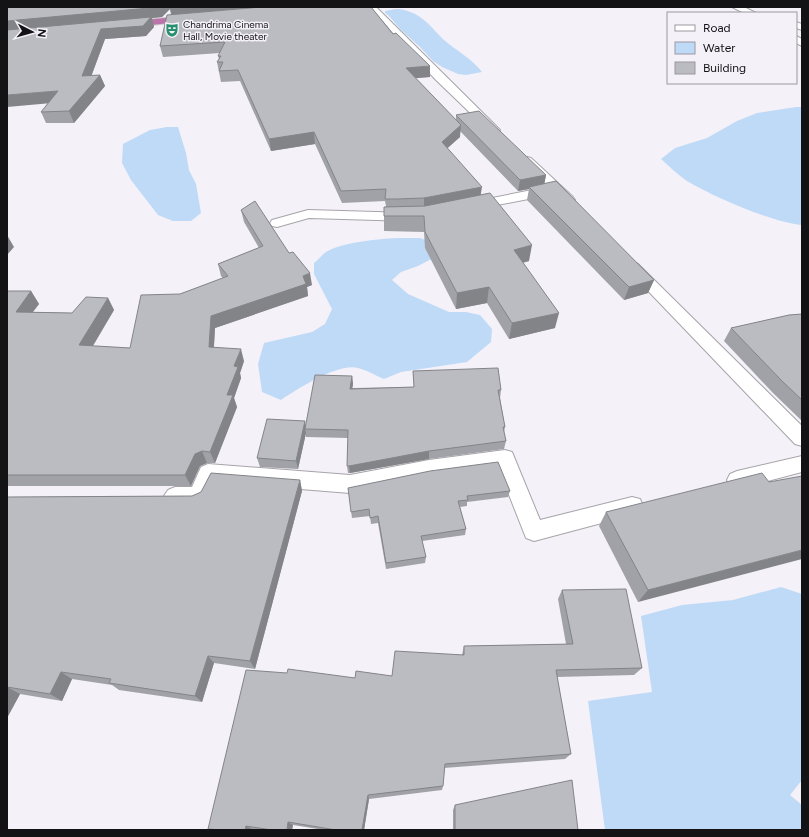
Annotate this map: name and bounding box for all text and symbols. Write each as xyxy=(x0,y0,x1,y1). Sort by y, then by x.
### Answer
north arrow xyxy=(12,12,52,52)
legend xyxy=(667,12,797,84)
place label: Chandrima Cinema Hall, Movie theater xyxy=(183,18,268,43)
text: Road xyxy=(703,21,731,35)
theatre icon: Chandrima Cinema Hall, Movie theater xyxy=(164,22,180,38)
text: N xyxy=(35,28,48,38)
text: Water xyxy=(703,41,735,55)
text: Building xyxy=(703,61,746,75)

